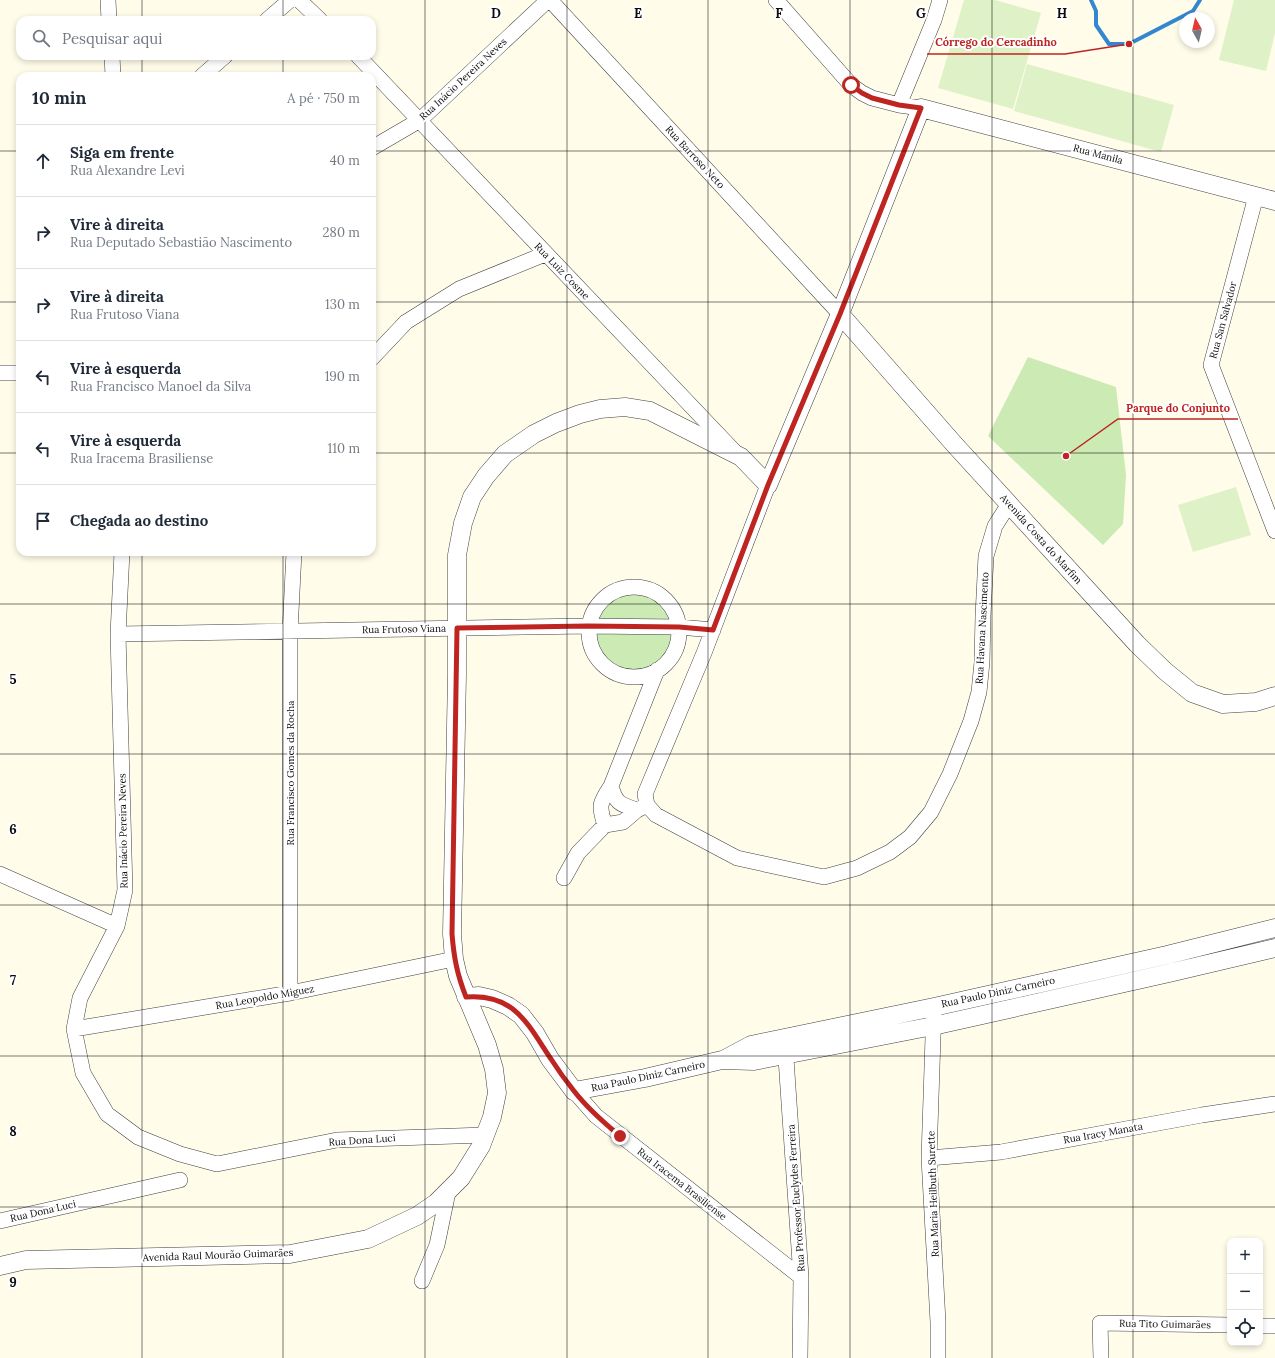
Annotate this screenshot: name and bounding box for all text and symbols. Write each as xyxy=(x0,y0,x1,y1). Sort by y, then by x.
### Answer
text: D xyxy=(491,5,501,22)
text: E xyxy=(634,5,642,22)
text: F xyxy=(775,5,783,22)
text: G xyxy=(916,5,926,22)
text: H xyxy=(1057,5,1067,22)
north arrow xyxy=(1179,12,1215,48)
search box xyxy=(16,16,376,60)
icon: search xyxy=(30,27,52,49)
text: Pesquisar aqui xyxy=(62,29,162,48)
callout: Córrego do Cercadinho xyxy=(927,31,1065,54)
street label: Rua Inácio Pereira Neves xyxy=(417,35,510,123)
text: Córrego do Cercadinho xyxy=(935,35,1057,49)
route start xyxy=(842,76,860,94)
text: 10 min xyxy=(32,87,86,109)
text: A pé · 750 m xyxy=(287,90,360,107)
street label: Rua Barroso Neto xyxy=(662,123,728,191)
street label: Rua Manila xyxy=(1072,141,1124,167)
text: Siga em frente xyxy=(70,143,174,162)
icon: ahead xyxy=(32,150,54,172)
text: 40 m xyxy=(330,152,360,169)
text: Rua Alexandre Levi xyxy=(70,162,185,179)
text: Vire à direita xyxy=(70,215,164,234)
icon: right xyxy=(32,222,54,244)
text: 280 m xyxy=(323,224,360,241)
text: Rua Deputado Sebastião Nascimento xyxy=(70,234,292,251)
street label: Rua Luiz Cosme xyxy=(532,240,593,303)
street label: Rua San Salvador xyxy=(1206,279,1240,360)
text: Vire à direita xyxy=(70,287,164,306)
icon: right xyxy=(32,294,54,316)
text: 130 m xyxy=(325,296,360,313)
text: Rua Frutoso Viana xyxy=(70,306,179,323)
text: Vire à esquerda xyxy=(70,359,181,378)
icon: left xyxy=(32,366,54,388)
text: 190 m xyxy=(325,368,360,385)
text: Rua Francisco Manoel da Silva xyxy=(70,378,251,395)
callout: Parque do Conjunto xyxy=(1118,396,1238,419)
text: Parque do Conjunto xyxy=(1126,401,1230,415)
text: Vire à esquerda xyxy=(70,431,181,450)
icon: left xyxy=(32,438,54,460)
text: 110 m xyxy=(327,440,360,457)
text: Rua Iracema Brasiliense xyxy=(70,450,213,467)
street label: Avenida Costa do Marfim xyxy=(997,491,1085,587)
icon: arrive xyxy=(32,510,54,532)
text: Chegada ao destino xyxy=(70,511,208,530)
street label: Rua Havana Nascimento xyxy=(973,571,991,684)
street label: Rua Frutoso Viana xyxy=(362,622,446,636)
text: 5 xyxy=(9,671,17,688)
street label: Rua Francisco Gomes da Rocha xyxy=(284,701,297,845)
street label: Rua Inácio Pereira Neves xyxy=(115,773,131,889)
text: 6 xyxy=(9,821,17,838)
text: 7 xyxy=(10,972,16,989)
street label: Rua Paulo Diniz Carneiro xyxy=(940,974,1056,1010)
street label: Rua Leopoldo Miguez xyxy=(215,982,315,1012)
street label: Rua Paulo Diniz Carneiro xyxy=(590,1058,706,1094)
street label: Rua Iracy Manata xyxy=(1062,1120,1144,1146)
text: 8 xyxy=(9,1123,17,1140)
street label: Rua Professor Euclydes Ferreira xyxy=(784,1124,808,1272)
route end xyxy=(611,1127,629,1145)
street label: Rua Maria Heilbuth Surette xyxy=(924,1130,942,1257)
street label: Rua Dona Luci xyxy=(328,1131,396,1149)
street label: Rua Iracema Brasiliense xyxy=(635,1145,730,1223)
street label: Rua Dona Luci xyxy=(9,1197,77,1225)
map controls xyxy=(1227,1238,1263,1346)
button: + xyxy=(1227,1238,1263,1274)
street label: Avenida Raul Mourão Guimarães xyxy=(142,1246,294,1264)
text: 9 xyxy=(9,1274,17,1291)
button: − xyxy=(1227,1274,1263,1310)
button: locate xyxy=(1227,1310,1263,1346)
street label: Rua Tito Guimarães xyxy=(1119,1317,1211,1331)

